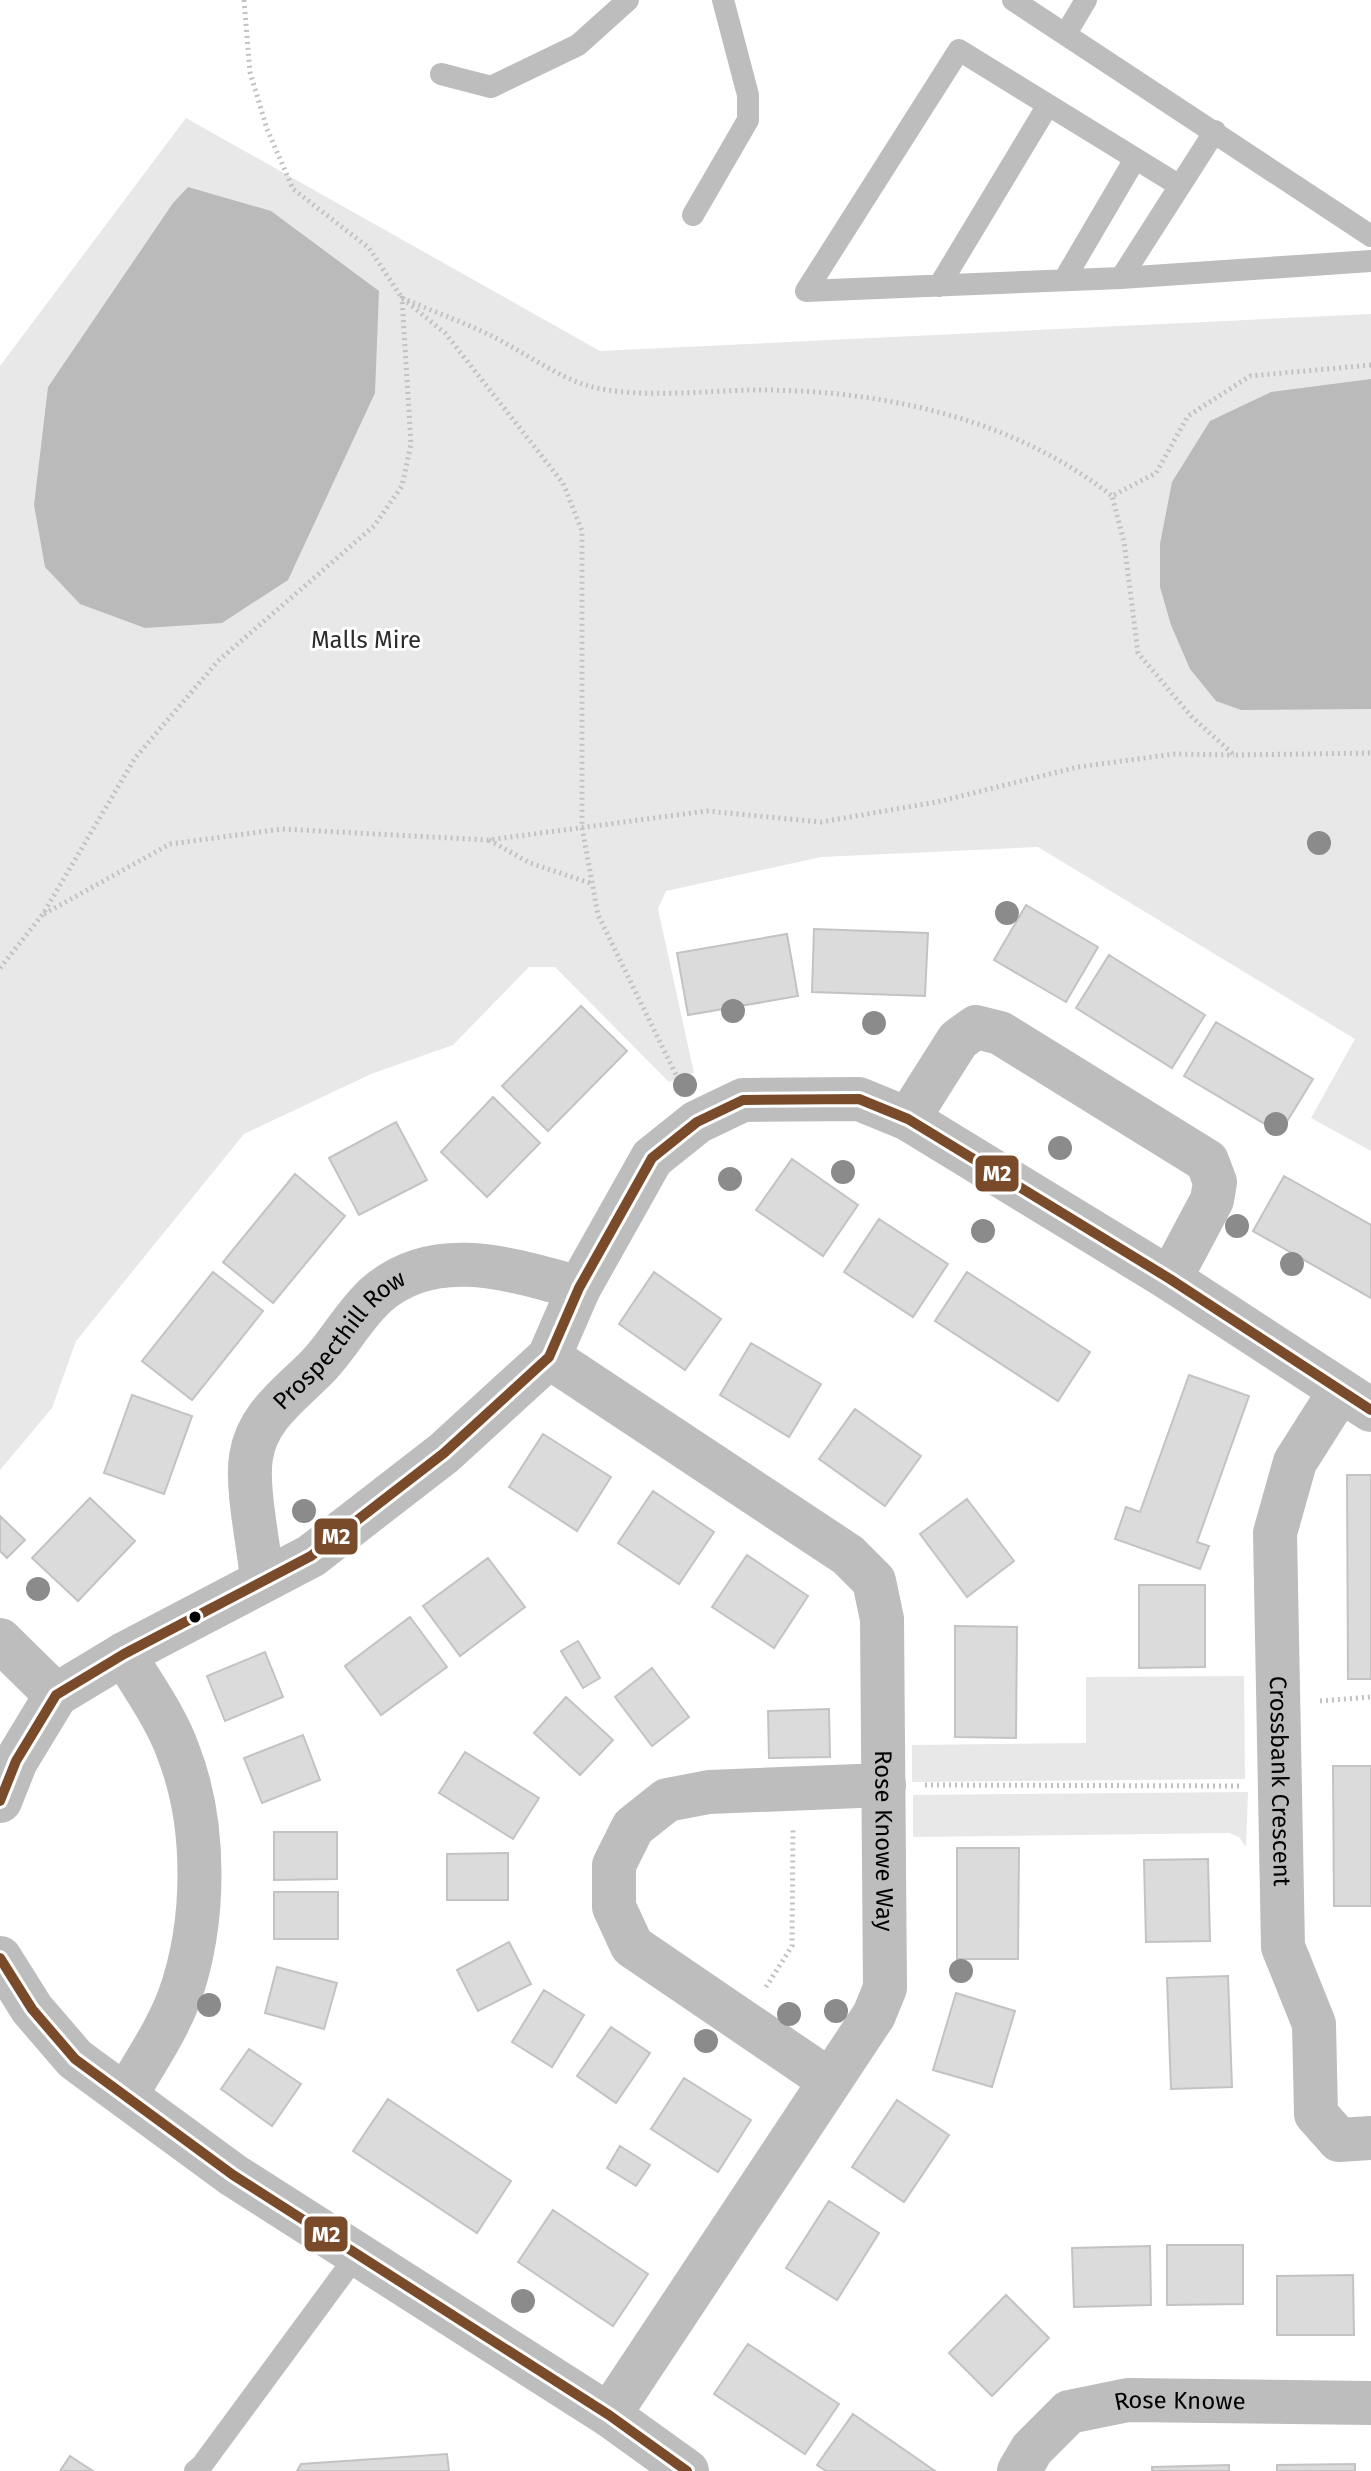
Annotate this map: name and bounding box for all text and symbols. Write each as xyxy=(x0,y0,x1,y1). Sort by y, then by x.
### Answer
park label: Malls Mire xyxy=(311,626,421,654)
line badge: M2 xyxy=(974,1154,1020,1193)
text: M2 xyxy=(983,1160,1011,1187)
street label: Prospecthill Row xyxy=(267,1264,410,1416)
line badge: M2 xyxy=(313,1517,359,1556)
text: M2 xyxy=(322,1523,350,1550)
unlabelled marker xyxy=(187,1609,203,1625)
street label: Crossbank Crescent xyxy=(1264,1676,1296,1887)
street label: Rose Knowe Way xyxy=(869,1750,899,1932)
line badge: M2 xyxy=(303,2215,349,2253)
text: M2 xyxy=(312,2221,340,2248)
street label: Rose Knowe xyxy=(1112,2386,1246,2416)

